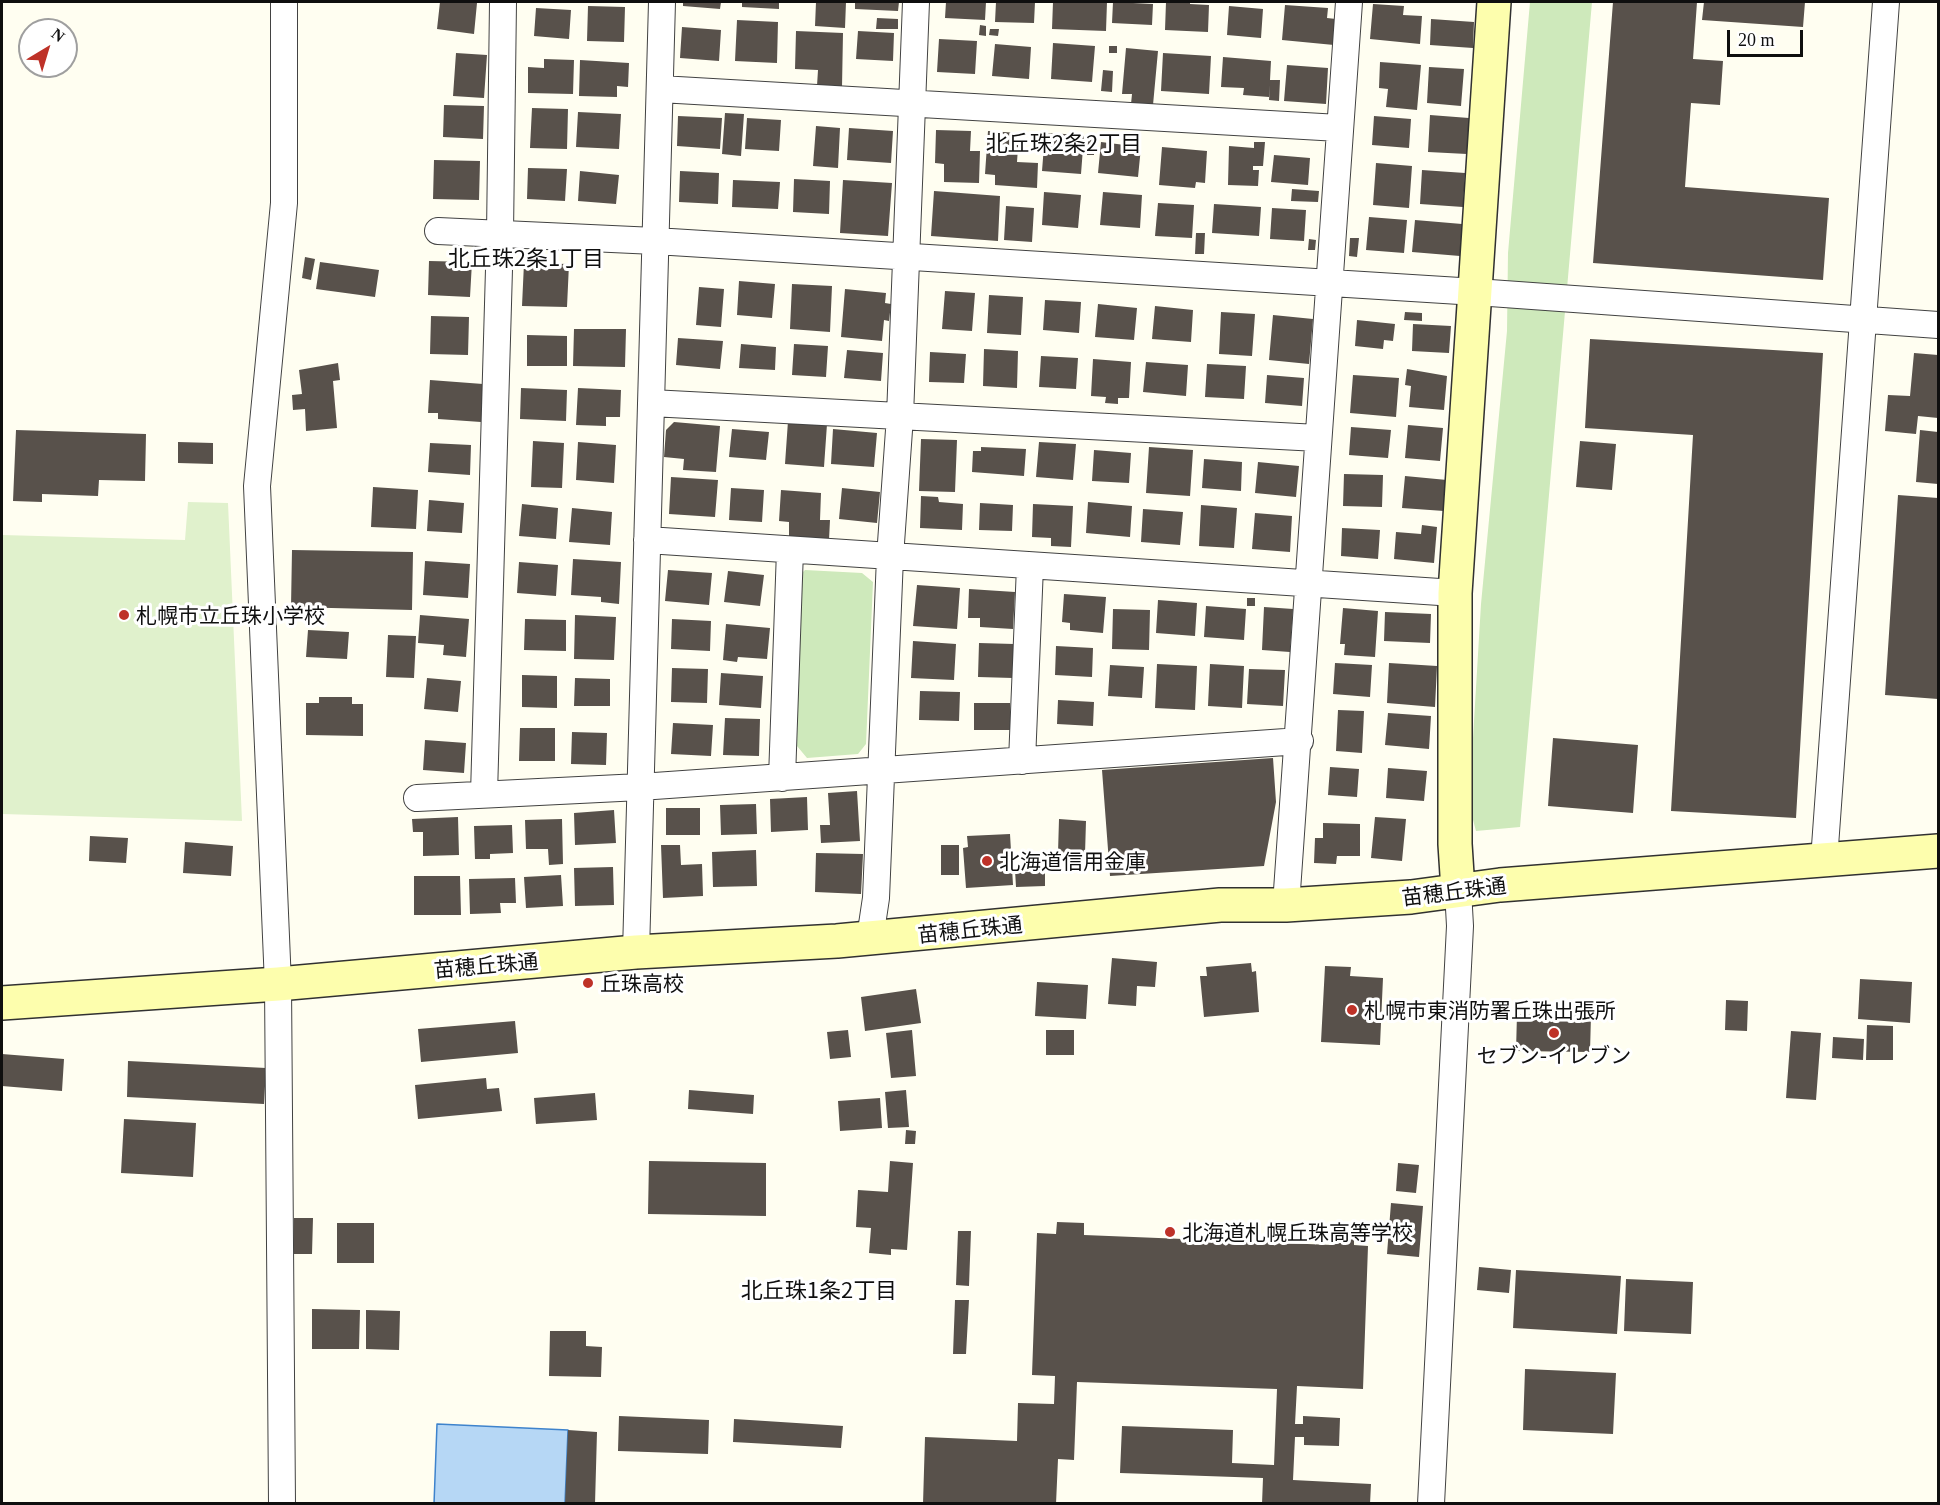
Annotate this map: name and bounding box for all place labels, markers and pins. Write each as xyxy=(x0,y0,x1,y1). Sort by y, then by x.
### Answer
place label: 札幌市立丘珠小学校 xyxy=(136,602,325,628)
marker: 札幌市立丘珠小学校 xyxy=(117,608,131,622)
place label: 北海道信用金庫 xyxy=(999,848,1146,874)
marker: 北海道信用金庫 xyxy=(980,854,994,868)
place label: 丘珠高校 xyxy=(600,970,684,996)
marker: 丘珠高校 xyxy=(581,976,595,990)
place label: 札幌市東消防署丘珠出張所 xyxy=(1364,997,1616,1023)
marker: 札幌市東消防署丘珠出張所 xyxy=(1345,1003,1359,1017)
marker: セブン-イレブン xyxy=(1547,1026,1561,1040)
place label: セブン-イレブン xyxy=(1477,1042,1631,1068)
place label: 北海道札幌丘珠高等学校 xyxy=(1182,1219,1413,1245)
marker: 北海道札幌丘珠高等学校 xyxy=(1163,1225,1177,1239)

